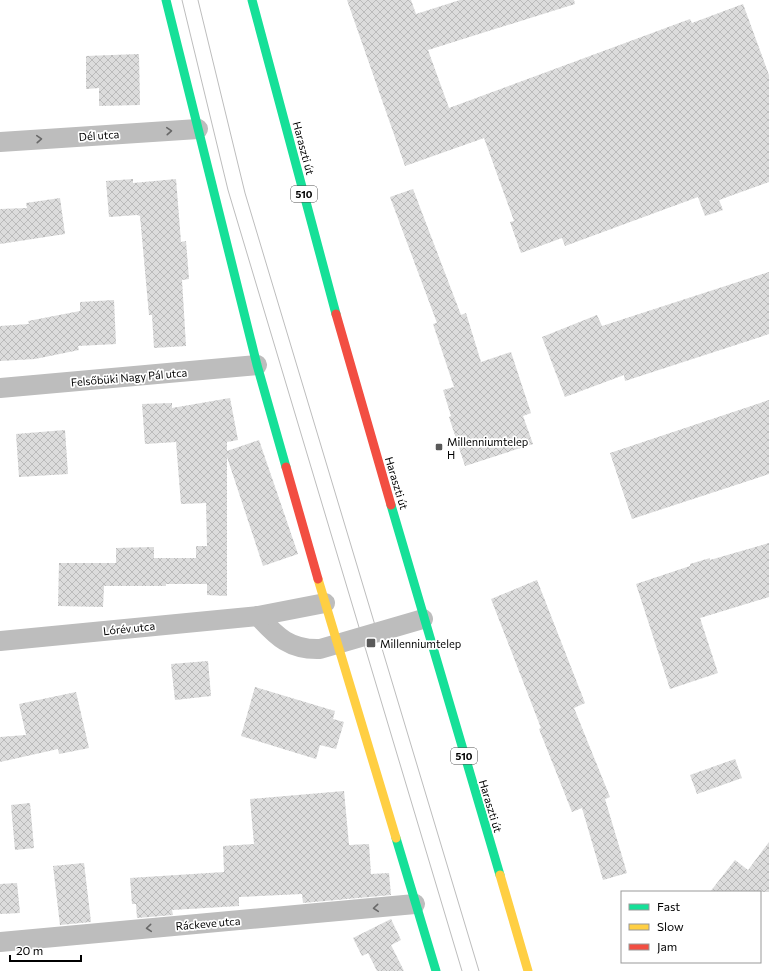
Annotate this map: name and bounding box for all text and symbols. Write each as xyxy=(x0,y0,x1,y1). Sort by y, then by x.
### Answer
street label: Haraszti út xyxy=(291,120,317,177)
one-way arrow xyxy=(166,126,172,135)
street label: Dél utca xyxy=(78,127,120,143)
one-way arrow xyxy=(36,135,42,144)
road number: 510 xyxy=(291,186,317,202)
street label: Felsőbüki Nagy Pál utca xyxy=(70,365,188,389)
place label: Millenniumtelep H xyxy=(447,435,528,461)
marker: Millenniumtelep H xyxy=(434,442,444,452)
street label: Haraszti út xyxy=(383,455,411,511)
street label: Lórév utca xyxy=(102,619,156,637)
marker: Millenniumtelep xyxy=(365,637,377,649)
place label: Millenniumtelep xyxy=(380,637,461,650)
road number: 510 xyxy=(451,748,477,764)
street label: Haraszti út xyxy=(477,778,505,834)
legend xyxy=(621,891,761,963)
text: Fast xyxy=(657,899,680,913)
one-way arrow xyxy=(373,903,379,912)
street label: Ráckeve utca xyxy=(175,914,241,932)
text: Slow xyxy=(657,919,684,933)
one-way arrow xyxy=(146,924,152,933)
scale bar xyxy=(10,937,81,963)
text: Jam xyxy=(657,939,677,954)
text: 20 m xyxy=(16,943,43,957)

